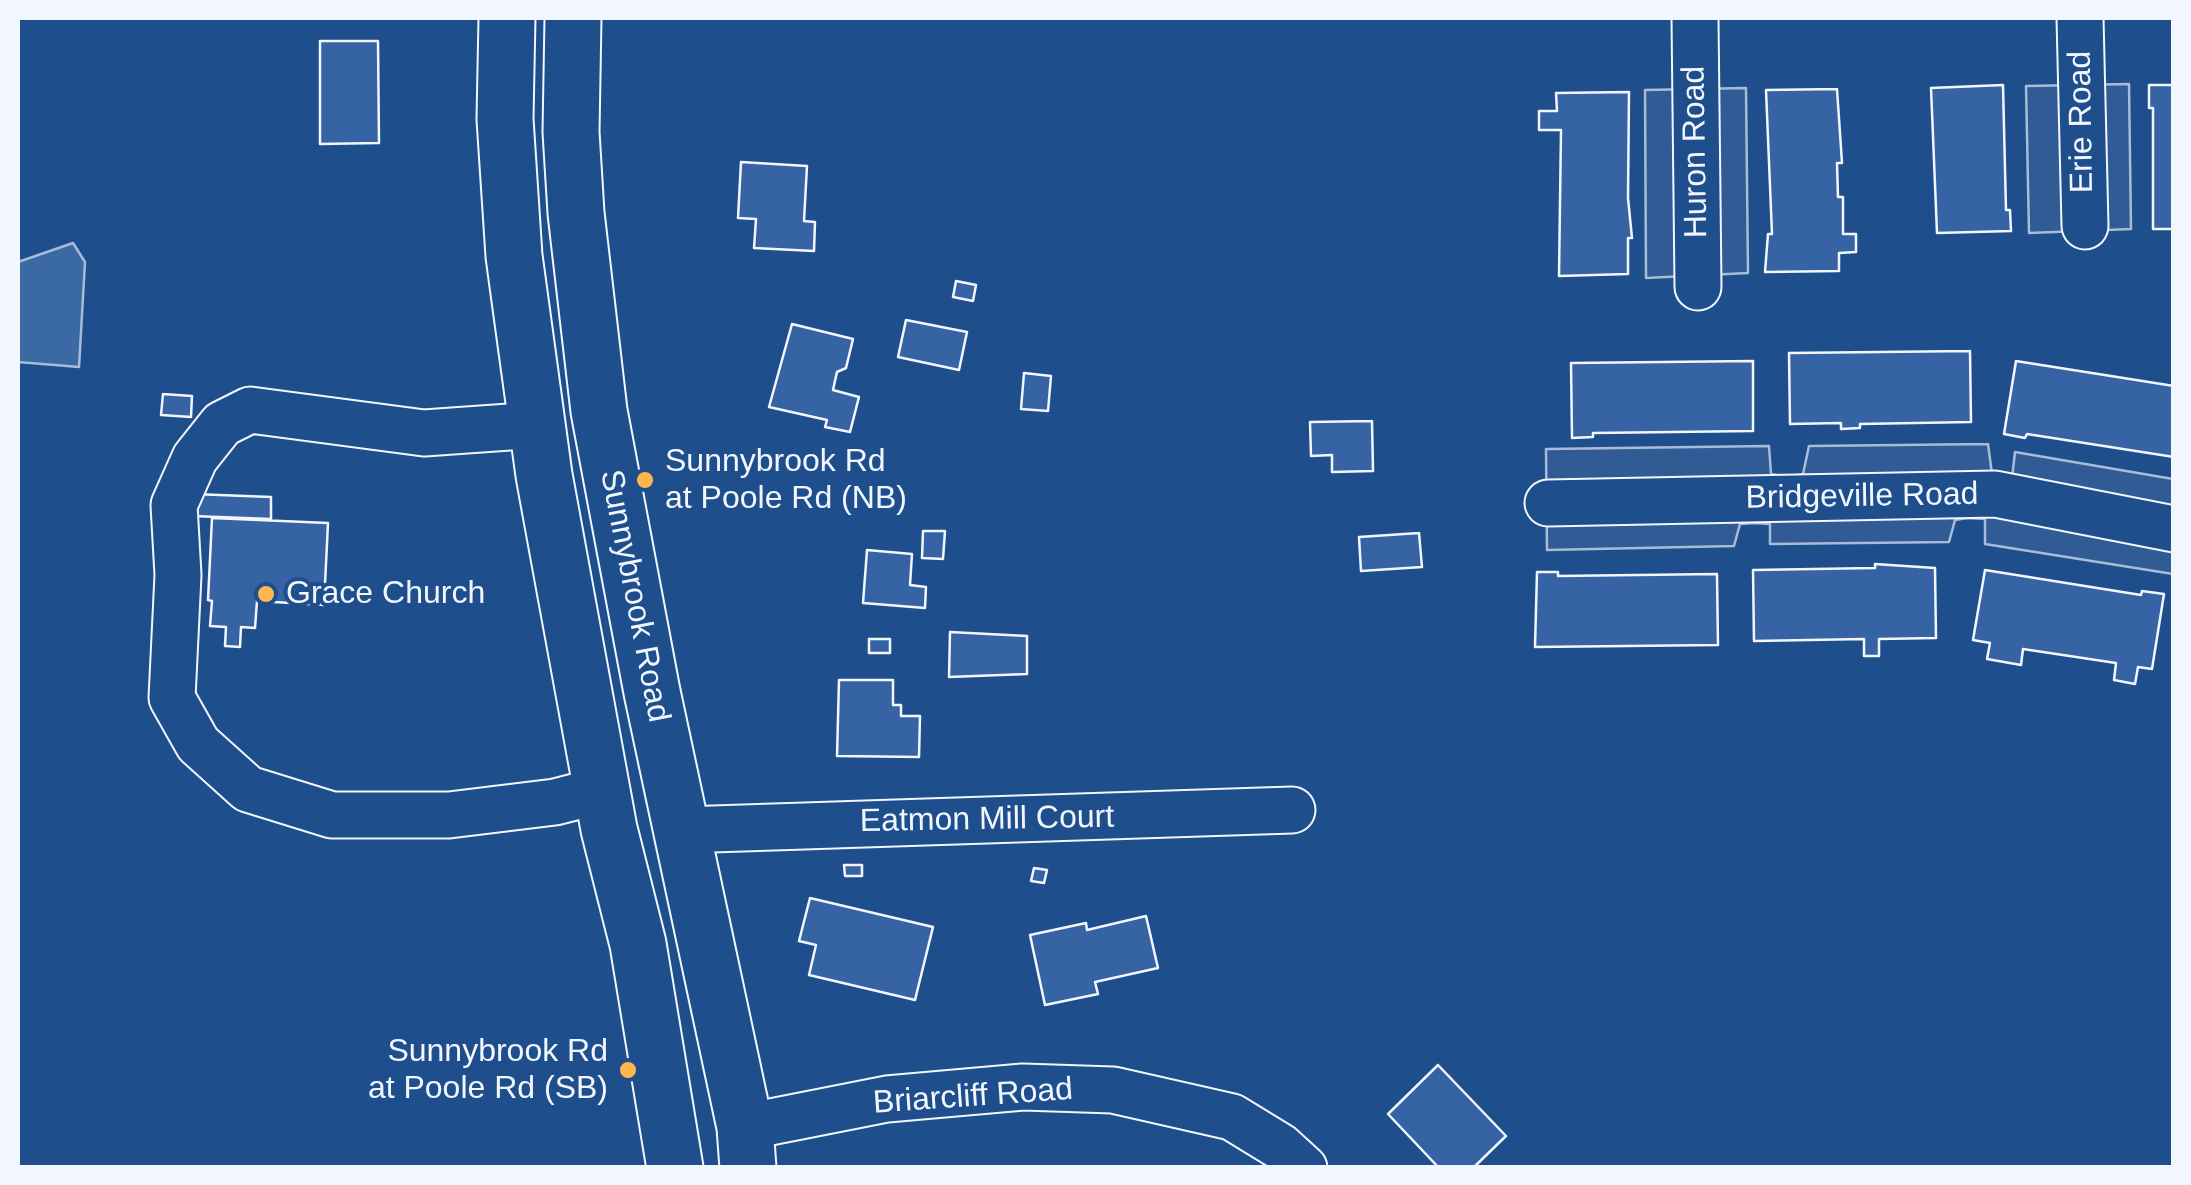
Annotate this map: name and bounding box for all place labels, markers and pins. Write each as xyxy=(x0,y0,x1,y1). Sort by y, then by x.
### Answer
place label: Sunnybrook Rd at Poole Rd (NB) xyxy=(665,443,907,518)
marker: Sunnybrook Rd at Poole Rd (NB) xyxy=(634,469,656,491)
place label: Grace Church xyxy=(286,575,485,613)
marker: Grace Church xyxy=(255,583,277,605)
place label: Sunnybrook Rd at Poole Rd (SB) xyxy=(368,1033,608,1108)
marker: Sunnybrook Rd at Poole Rd (SB) xyxy=(617,1059,639,1081)

